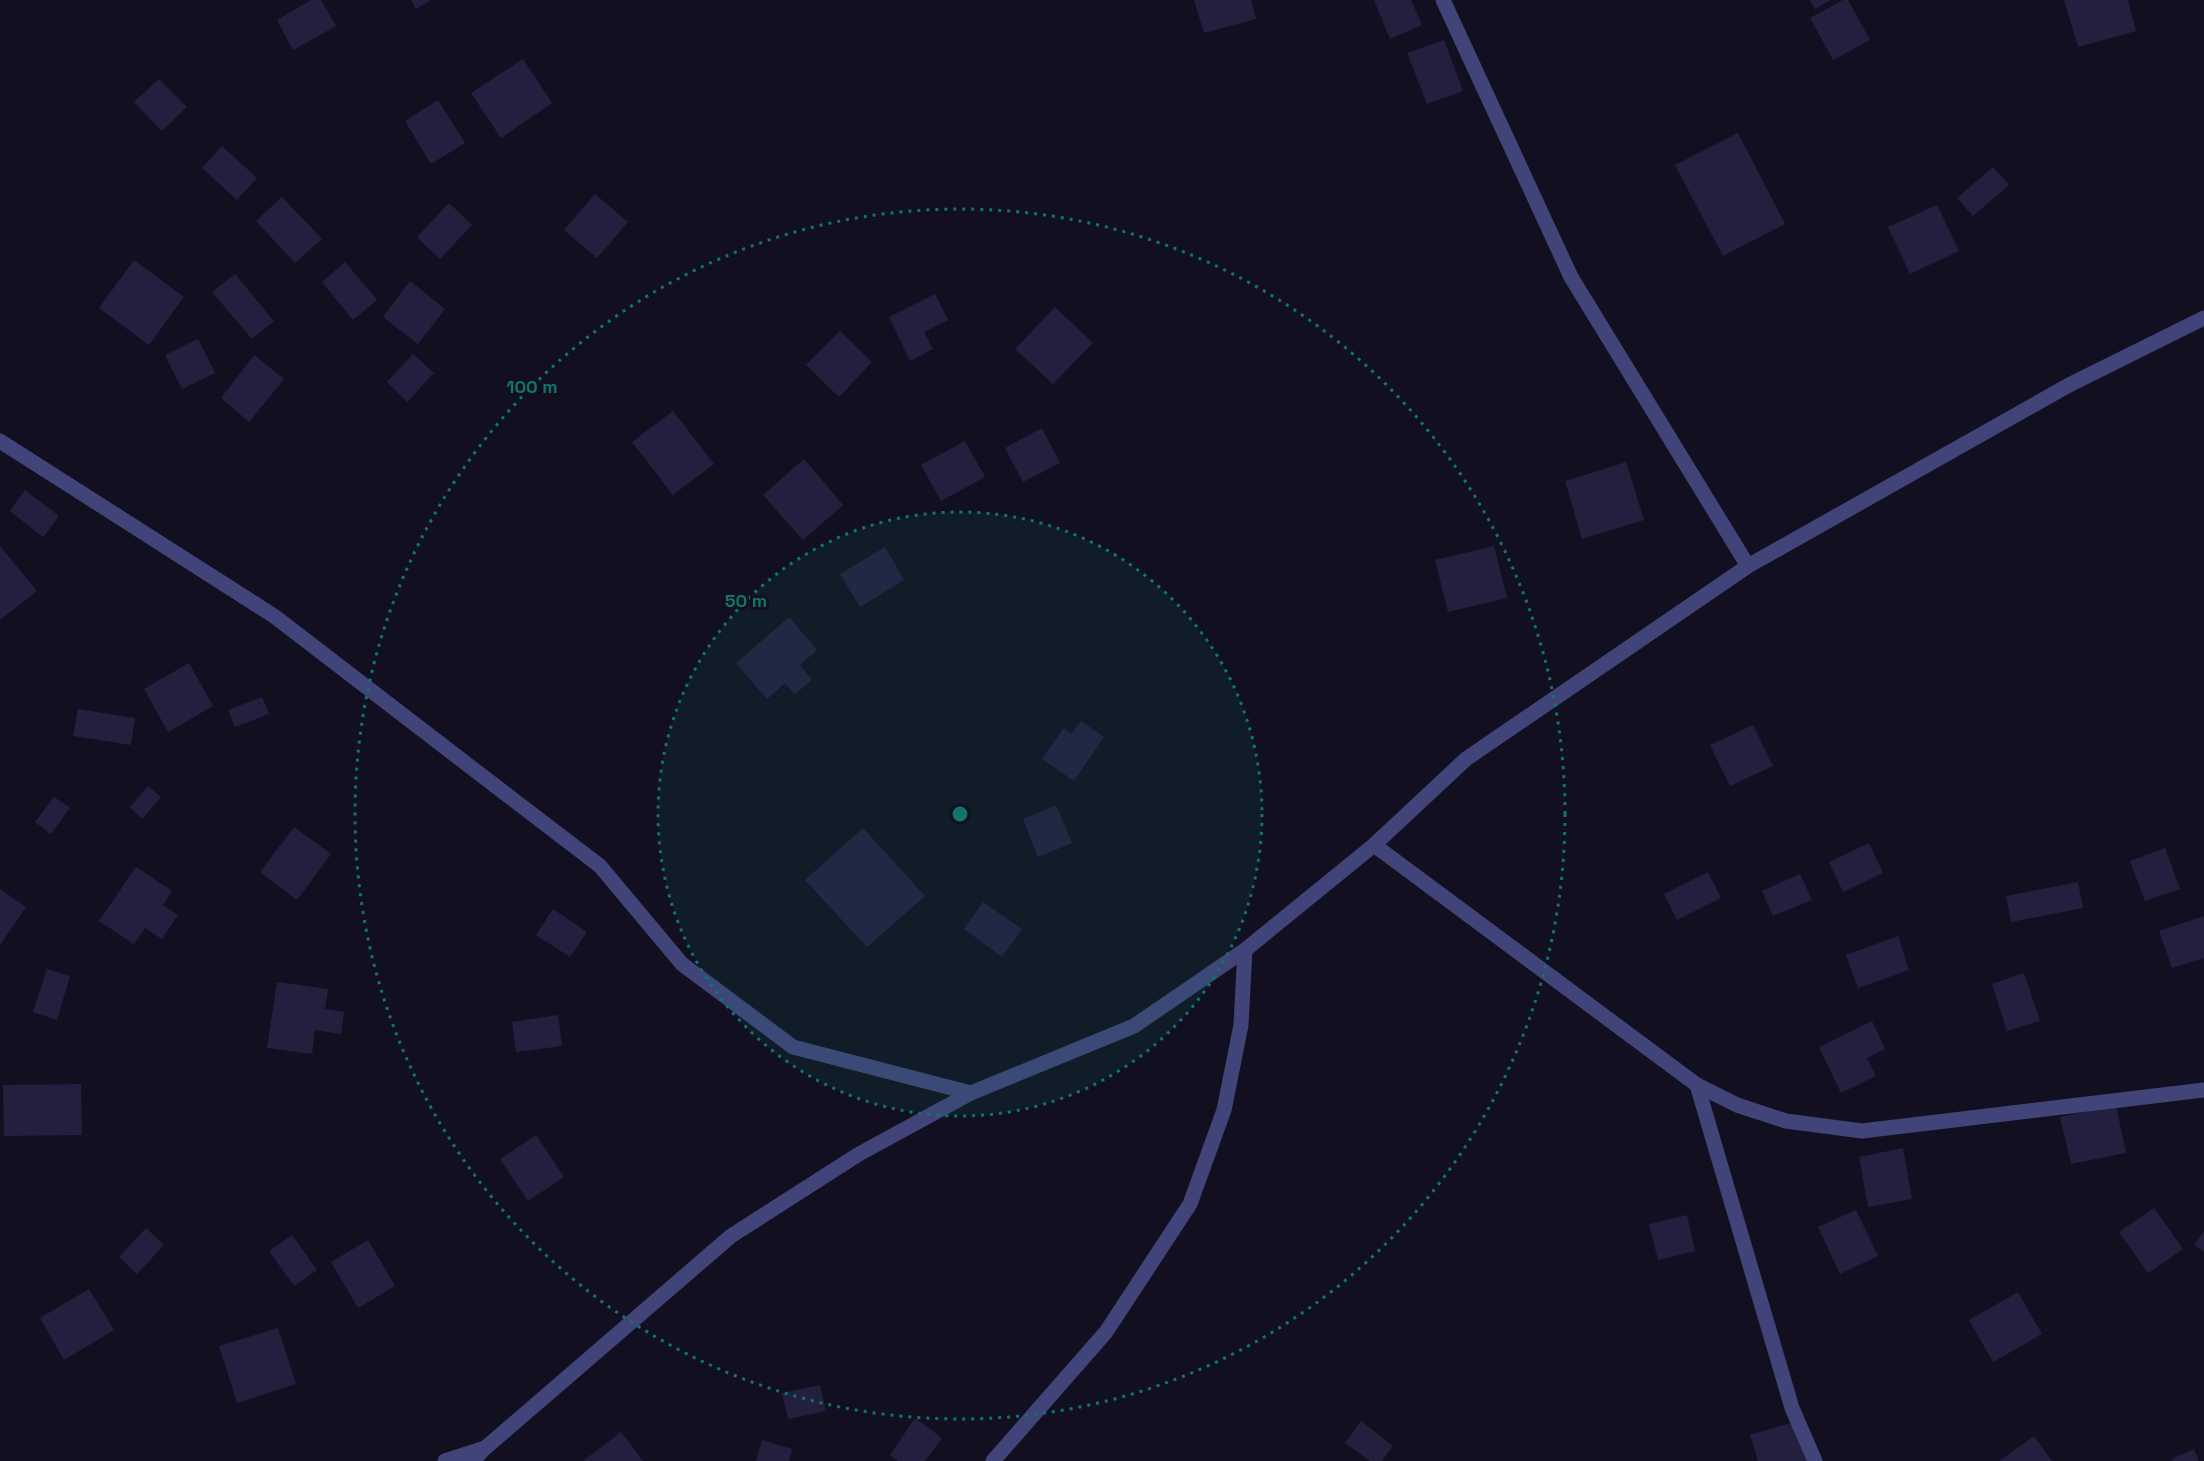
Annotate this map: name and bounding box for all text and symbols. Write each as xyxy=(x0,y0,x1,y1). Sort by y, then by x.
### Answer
text: 100 m xyxy=(506,375,558,398)
text: 50 m xyxy=(725,589,767,612)
centre of rings xyxy=(950,804,970,824)

